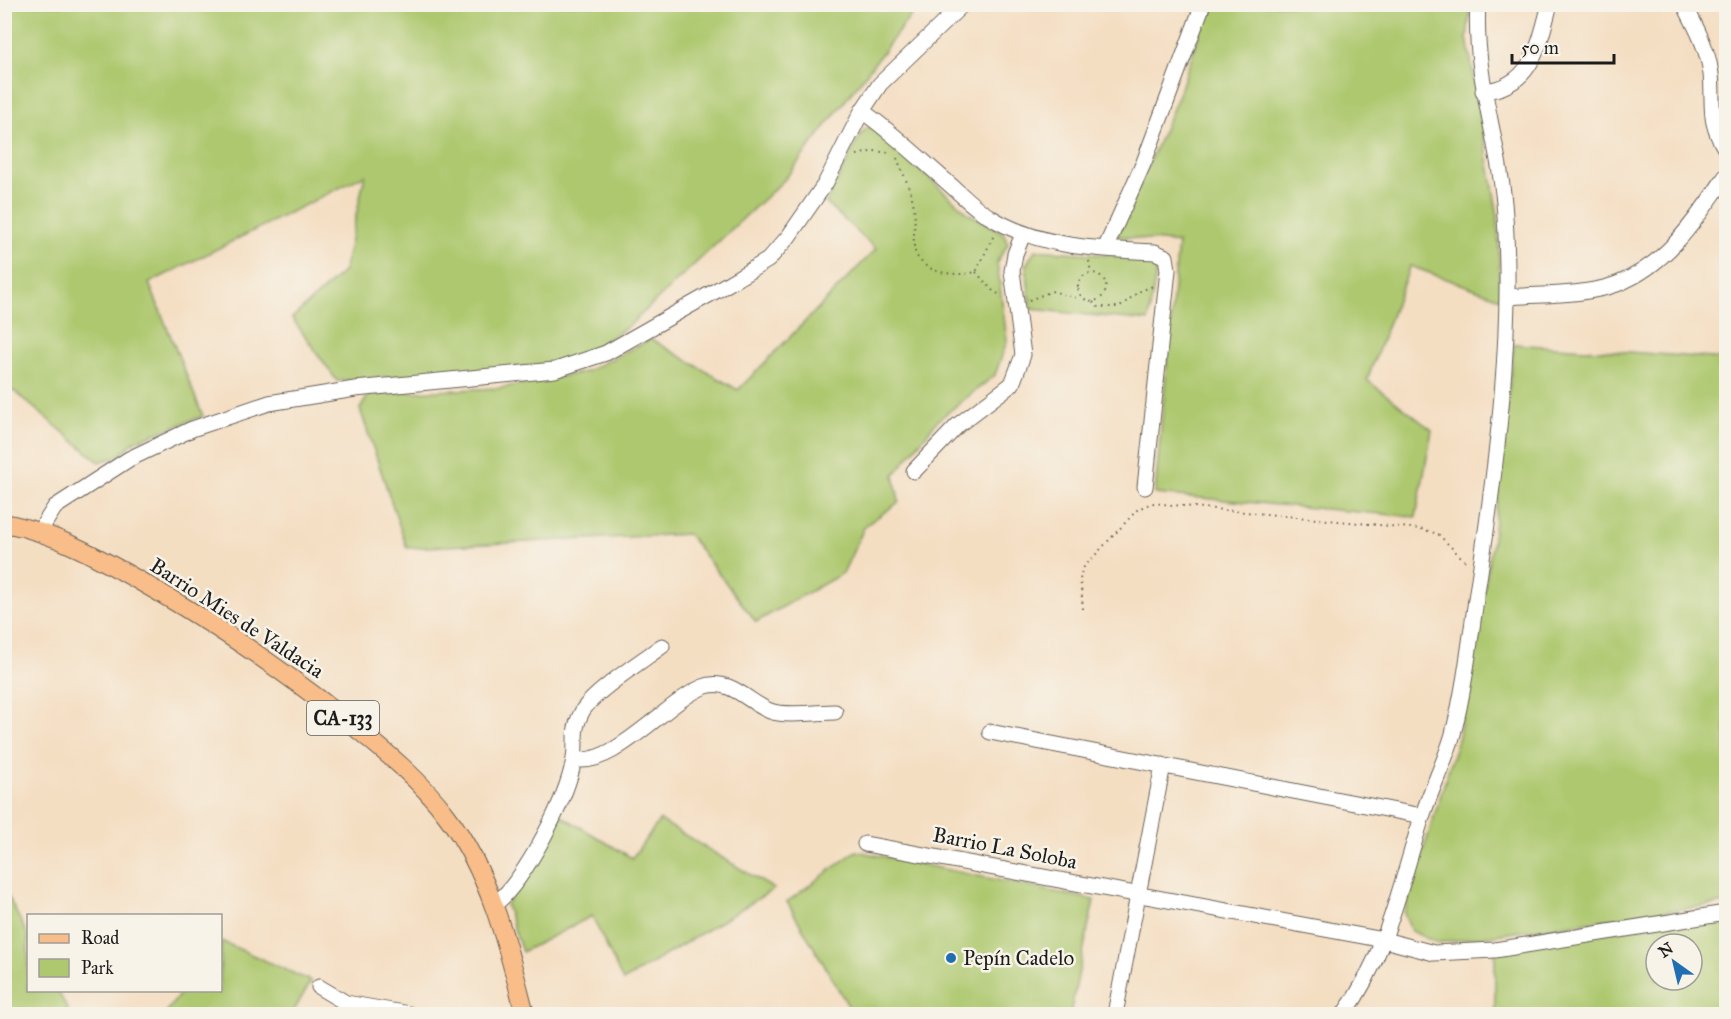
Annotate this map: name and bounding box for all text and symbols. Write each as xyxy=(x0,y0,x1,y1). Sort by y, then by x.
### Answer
scale bar xyxy=(1512,27,1614,65)
text: 50 m xyxy=(1521,37,1559,59)
street label: Barrio Mies de Valdacia xyxy=(145,552,329,684)
road number: CA-133 xyxy=(307,701,379,735)
street label: Barrio La Soloba xyxy=(931,821,1079,875)
legend xyxy=(27,914,222,992)
text: Road xyxy=(81,927,119,949)
north arrow xyxy=(1644,932,1704,992)
text: N xyxy=(1655,938,1677,962)
place label: Pepín Cadelo xyxy=(963,945,1074,971)
marker: Pepín Cadelo xyxy=(944,951,958,965)
text: Park xyxy=(81,957,114,979)

